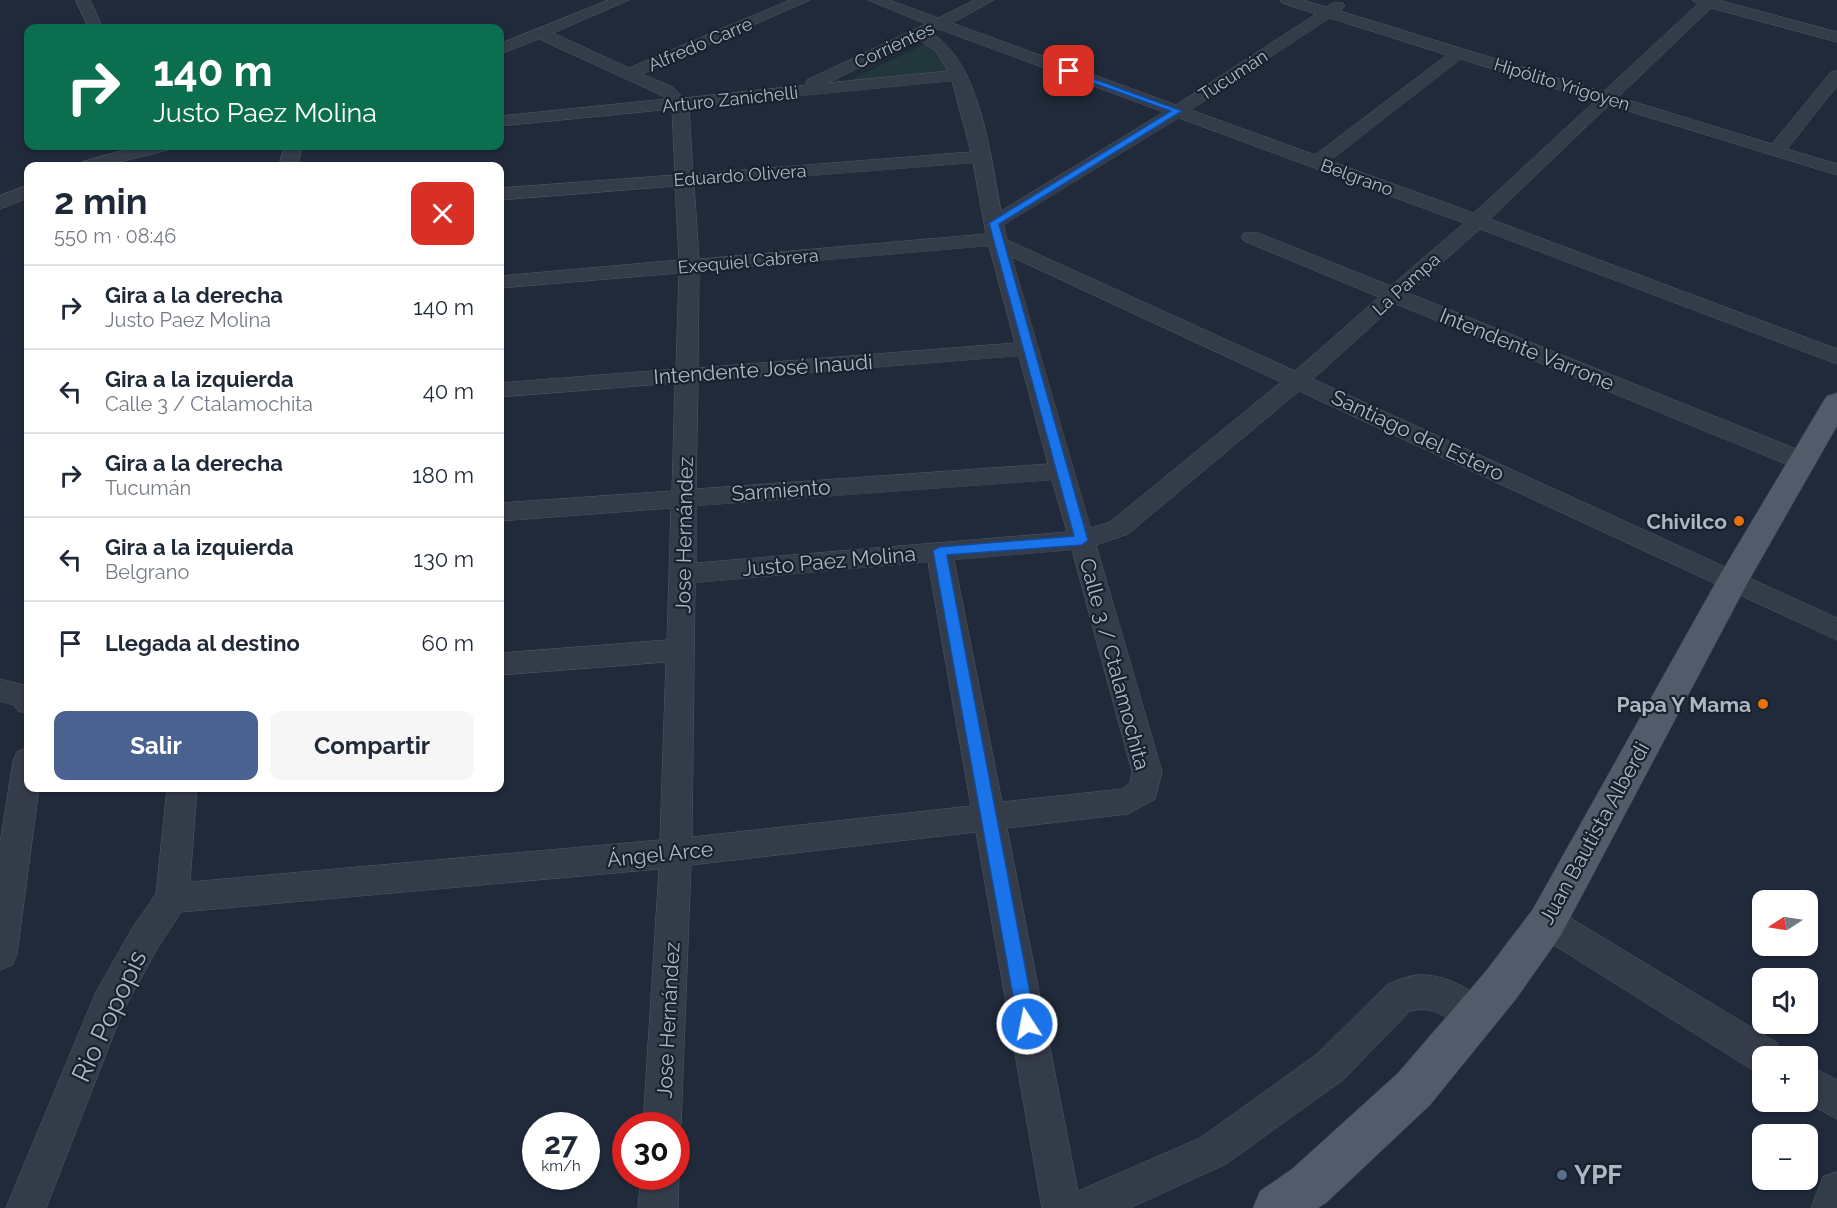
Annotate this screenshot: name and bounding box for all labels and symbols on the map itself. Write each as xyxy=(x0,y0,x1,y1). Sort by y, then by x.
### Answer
street label: Alfredo Carre xyxy=(645,12,756,75)
street label: Corrientes xyxy=(851,17,938,73)
pin xyxy=(1043,45,1094,96)
street label: Tucumán xyxy=(1195,45,1271,105)
street label: Hipólito Yrigoyen xyxy=(1491,53,1633,115)
street label: Arturo Zanichelli xyxy=(661,81,799,117)
street label: Belgrano xyxy=(1318,154,1397,200)
street label: Eduardo Olivera xyxy=(673,160,807,190)
street label: Exequiel Cabrera xyxy=(677,244,819,278)
street label: La Pampa xyxy=(1368,248,1444,320)
street label: Intendente Varrone xyxy=(1436,303,1618,395)
street label: Intendente José Inaudi xyxy=(653,349,873,389)
street label: Santiago del Estero xyxy=(1328,384,1508,486)
street label: Jose Hernández xyxy=(670,456,698,614)
street label: Sarmiento xyxy=(731,474,831,506)
place label: Chivilco xyxy=(1647,509,1727,534)
marker: Chivilco xyxy=(1732,514,1746,528)
street label: Justo Paez Molina xyxy=(741,541,917,581)
street label: Calle 3 / Ctalamochita xyxy=(1075,555,1155,773)
place label: Papa Y Mama xyxy=(1617,692,1751,717)
marker: Papa Y Mama xyxy=(1756,697,1770,711)
street label: Juan Bautista Alberdi xyxy=(1534,738,1654,928)
street label: Ángel Arce xyxy=(606,836,714,872)
north arrow xyxy=(1752,890,1818,956)
street label: Jose Hernández xyxy=(651,941,685,1099)
street label: Rio Popopis xyxy=(65,945,153,1087)
position arrow xyxy=(995,992,1059,1056)
speed limit sign: 30 xyxy=(612,1112,690,1190)
place label: YPF xyxy=(1574,1160,1622,1190)
marker: YPF xyxy=(1555,1168,1569,1182)

